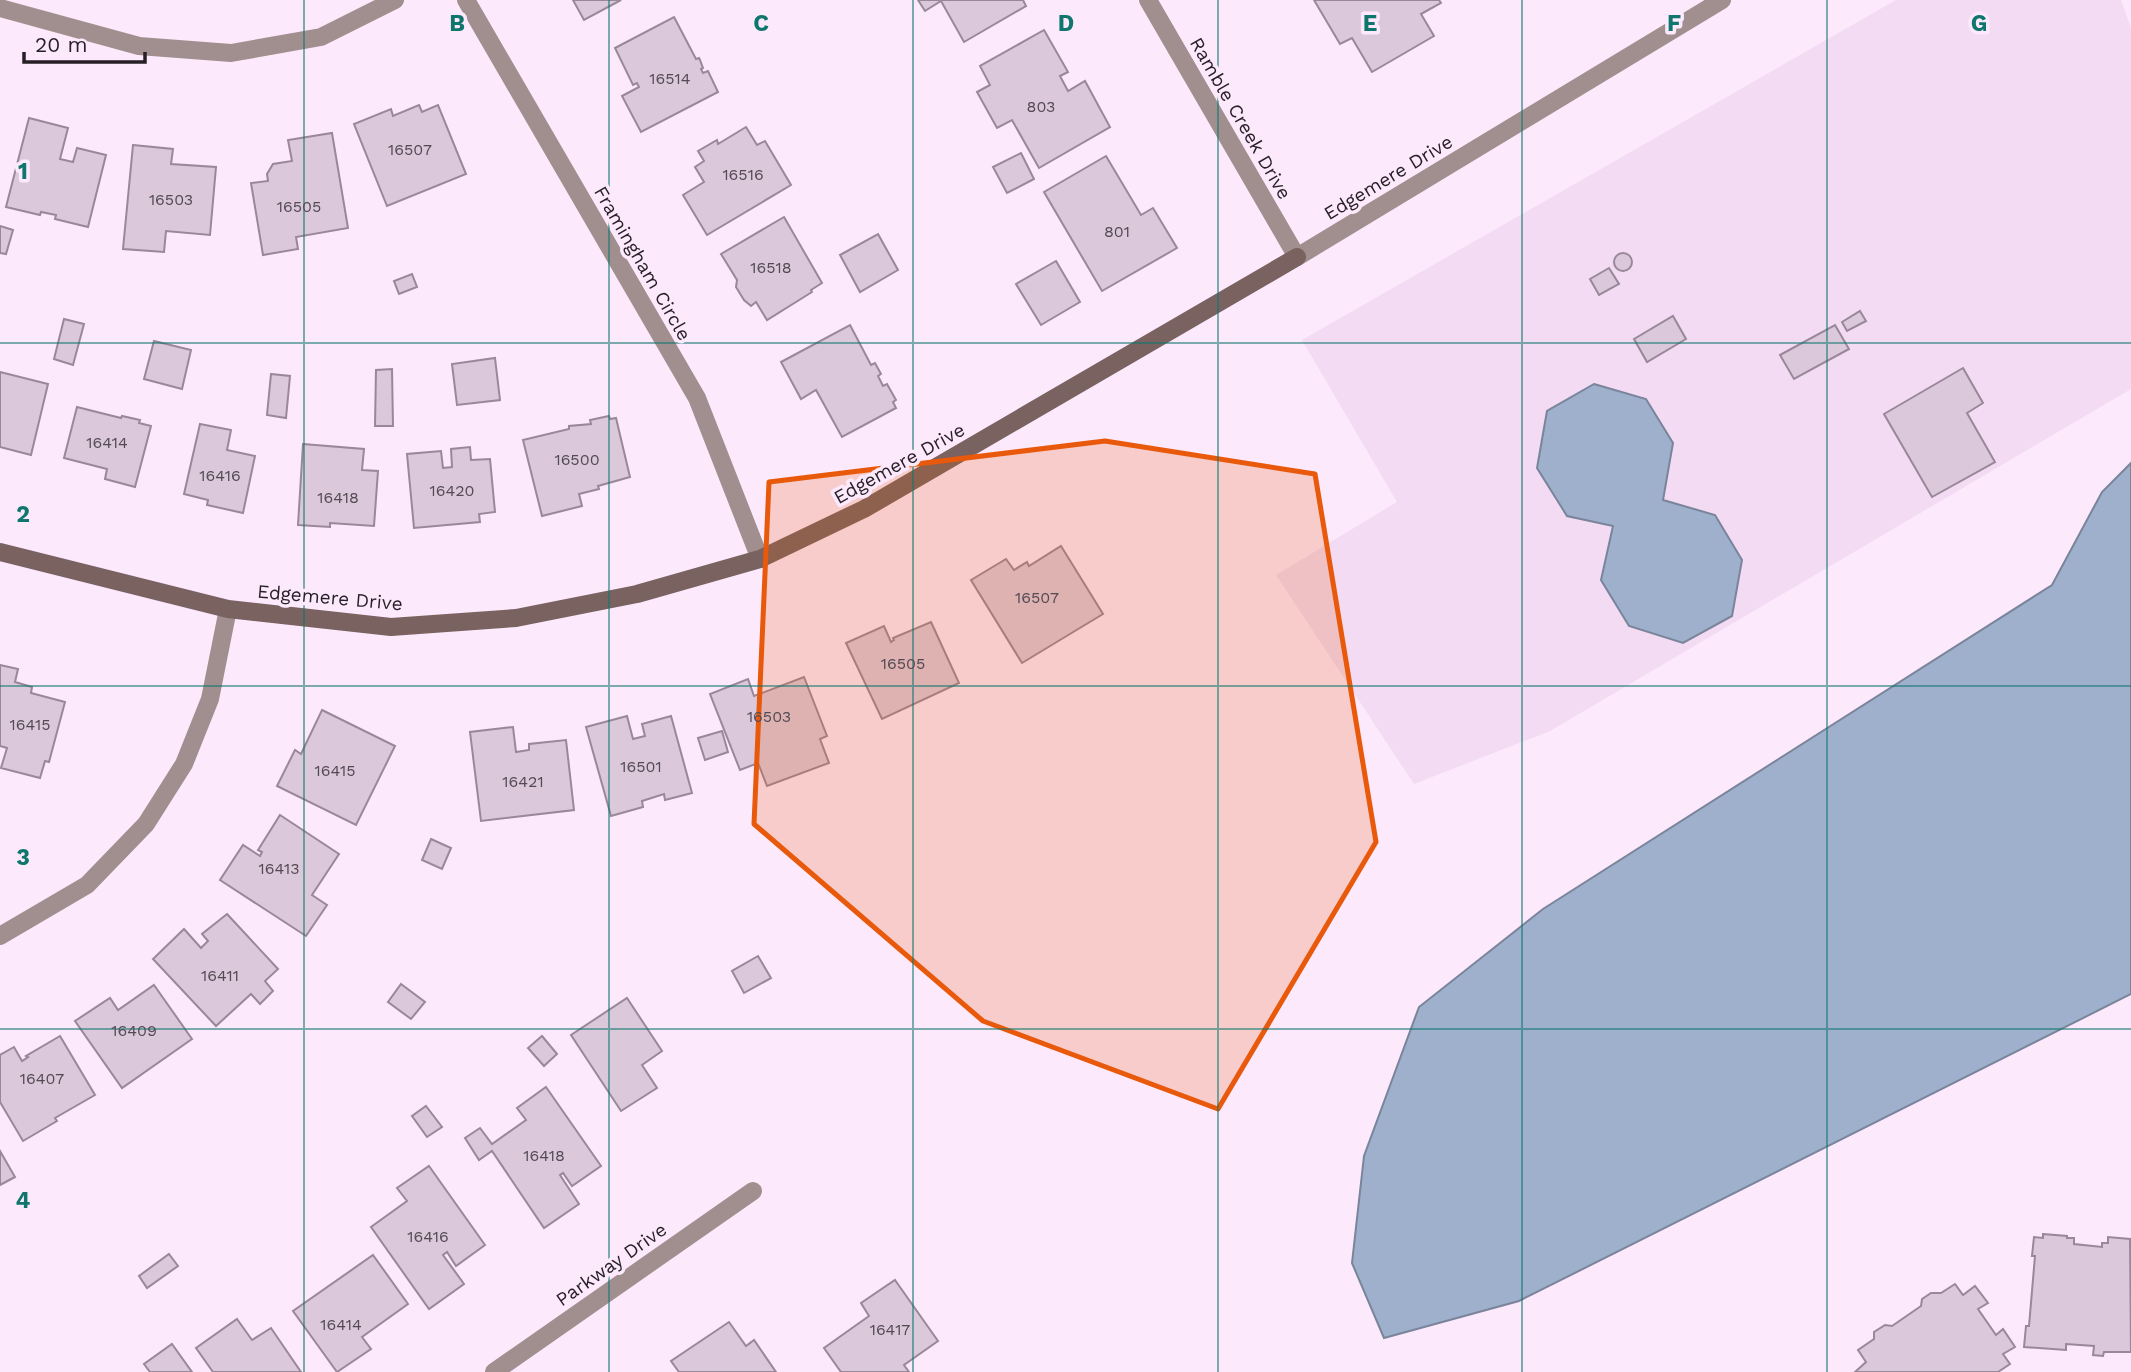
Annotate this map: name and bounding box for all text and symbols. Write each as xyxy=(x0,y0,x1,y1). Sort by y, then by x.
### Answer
text: B xyxy=(449,10,465,37)
text: C xyxy=(753,10,769,37)
text: D xyxy=(1058,10,1074,37)
text: E xyxy=(1363,10,1377,37)
text: F xyxy=(1667,10,1681,37)
text: G xyxy=(1971,10,1987,37)
scale bar xyxy=(24,21,145,65)
text: 20 m xyxy=(35,32,87,57)
street label: Ramble Creek Drive xyxy=(1185,33,1296,203)
house number: 16514 xyxy=(649,69,691,88)
house number: 803 xyxy=(1027,97,1055,116)
street label: Edgemere Drive xyxy=(1320,130,1457,225)
house number: 16507 xyxy=(388,140,432,159)
text: 1 xyxy=(18,158,28,185)
house number: 16516 xyxy=(722,165,764,184)
street label: Framingham Circle xyxy=(589,182,696,344)
house number: 16503 xyxy=(149,190,193,209)
house number: 16505 xyxy=(277,197,321,216)
house number: 801 xyxy=(1104,222,1130,241)
house number: 16518 xyxy=(750,258,792,277)
street label: Edgemere Drive xyxy=(830,418,969,509)
house number: 16414 xyxy=(86,433,128,452)
house number: 16500 xyxy=(554,450,600,469)
house number: 16416 xyxy=(199,466,241,485)
house number: 16420 xyxy=(429,481,475,500)
house number: 16418 xyxy=(317,488,359,507)
text: 2 xyxy=(16,501,30,528)
street label: Edgemere Drive xyxy=(256,580,404,615)
house number: 16507 xyxy=(1015,588,1059,607)
house number: 16505 xyxy=(881,654,925,673)
house number: 16503 xyxy=(747,707,791,726)
house number: 16415 xyxy=(9,715,51,734)
house number: 16501 xyxy=(620,757,662,776)
house number: 16415 xyxy=(314,761,356,780)
house number: 16421 xyxy=(502,772,544,791)
text: 3 xyxy=(16,844,30,871)
house number: 16413 xyxy=(258,859,300,878)
house number: 16411 xyxy=(201,966,239,985)
house number: 16409 xyxy=(111,1021,157,1040)
house number: 16407 xyxy=(20,1069,64,1088)
house number: 16418 xyxy=(523,1146,565,1165)
text: 4 xyxy=(16,1187,31,1214)
street label: Parkway Drive xyxy=(552,1218,671,1311)
house number: 16416 xyxy=(407,1227,449,1246)
house number: 16414 xyxy=(320,1315,362,1334)
house number: 16417 xyxy=(870,1320,910,1339)

